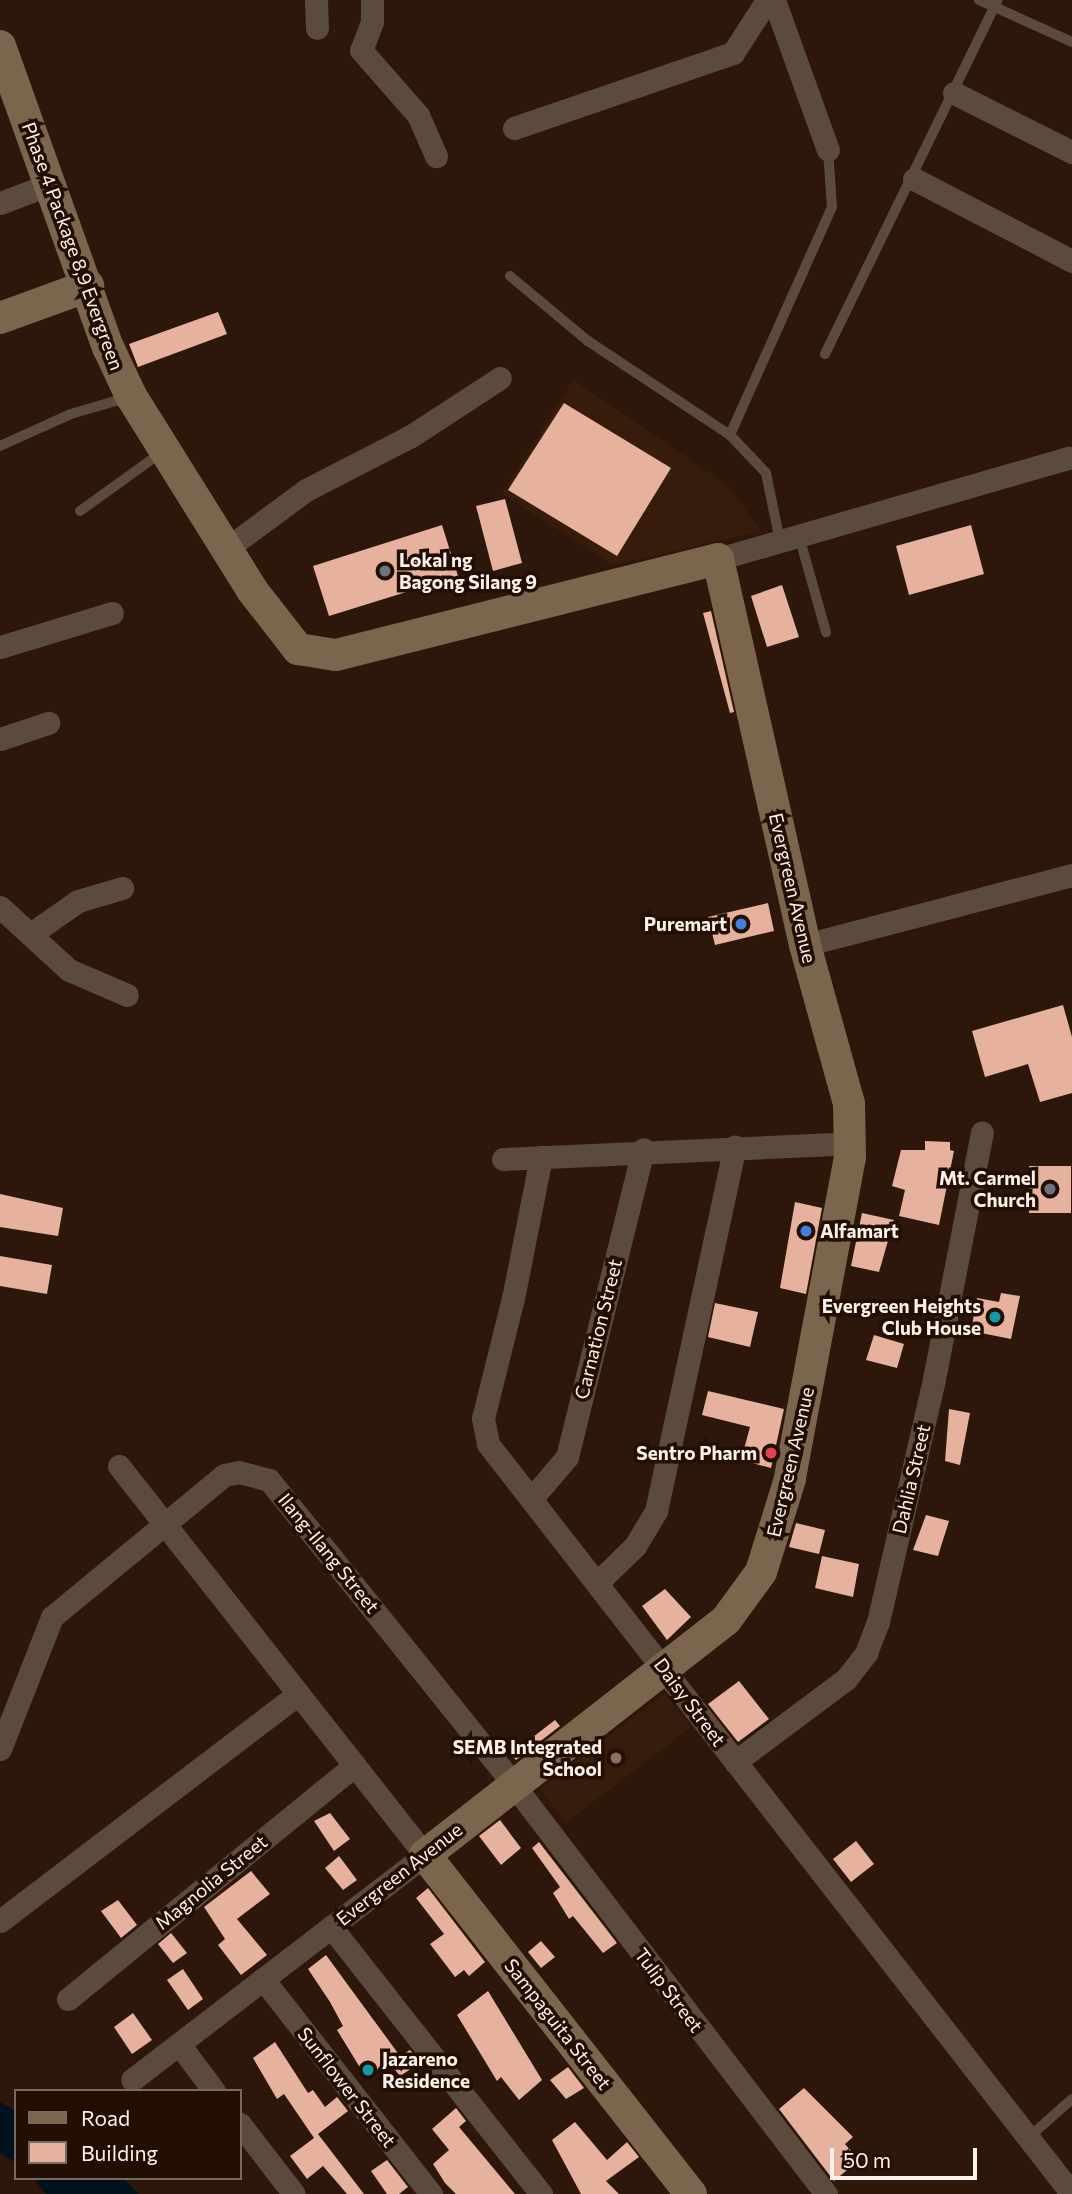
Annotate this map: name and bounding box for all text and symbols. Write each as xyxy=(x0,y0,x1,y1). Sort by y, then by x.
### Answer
street label: Phase 4 Package 8,9 Evergreen xyxy=(17,119,129,373)
place label: Lokal ng Bagong Silang 9 xyxy=(399,549,537,593)
marker: Lokal ng Bagong Silang 9 xyxy=(377,563,393,579)
street label: Evergreen Avenue xyxy=(765,811,821,965)
place label: Puremart xyxy=(644,913,727,935)
marker: Puremart xyxy=(733,916,749,932)
place label: Mt. Carmel Church xyxy=(939,1167,1036,1211)
marker: Mt. Carmel Church xyxy=(1042,1181,1058,1197)
place label: Alfamart xyxy=(820,1220,899,1242)
marker: Alfamart xyxy=(798,1223,814,1239)
street label: Carnation Street xyxy=(570,1257,626,1401)
place label: Evergreen Heights Club House xyxy=(822,1295,981,1339)
marker: Evergreen Heights Club House xyxy=(987,1309,1003,1325)
street label: Evergreen Avenue xyxy=(762,1385,818,1539)
street label: Dahlia Street xyxy=(887,1422,935,1536)
place label: Sentro Pharm xyxy=(636,1442,757,1464)
marker: Sentro Pharm xyxy=(763,1445,779,1461)
street label: Ilang-Ilang Street xyxy=(274,1489,384,1617)
street label: Daisy Street xyxy=(649,1653,731,1751)
place label: SEMB Integrated School xyxy=(453,1736,602,1780)
marker: SEMB Integrated School xyxy=(608,1750,624,1766)
street label: Evergreen Avenue xyxy=(332,1818,466,1930)
street label: Magnolia Street xyxy=(150,1830,272,1934)
street label: Tulip Street xyxy=(630,1943,708,2037)
street label: Sampaguita Street xyxy=(500,1954,616,2094)
street label: Sunflower Street xyxy=(293,2023,401,2151)
place label: Jazareno Residence xyxy=(382,2048,470,2092)
marker: Jazareno Residence xyxy=(360,2062,376,2078)
legend xyxy=(14,2089,242,2180)
text: Road xyxy=(81,2105,130,2130)
scale bar xyxy=(834,2134,981,2178)
text: Building xyxy=(81,2140,158,2165)
text: 50 m xyxy=(843,2147,891,2172)

